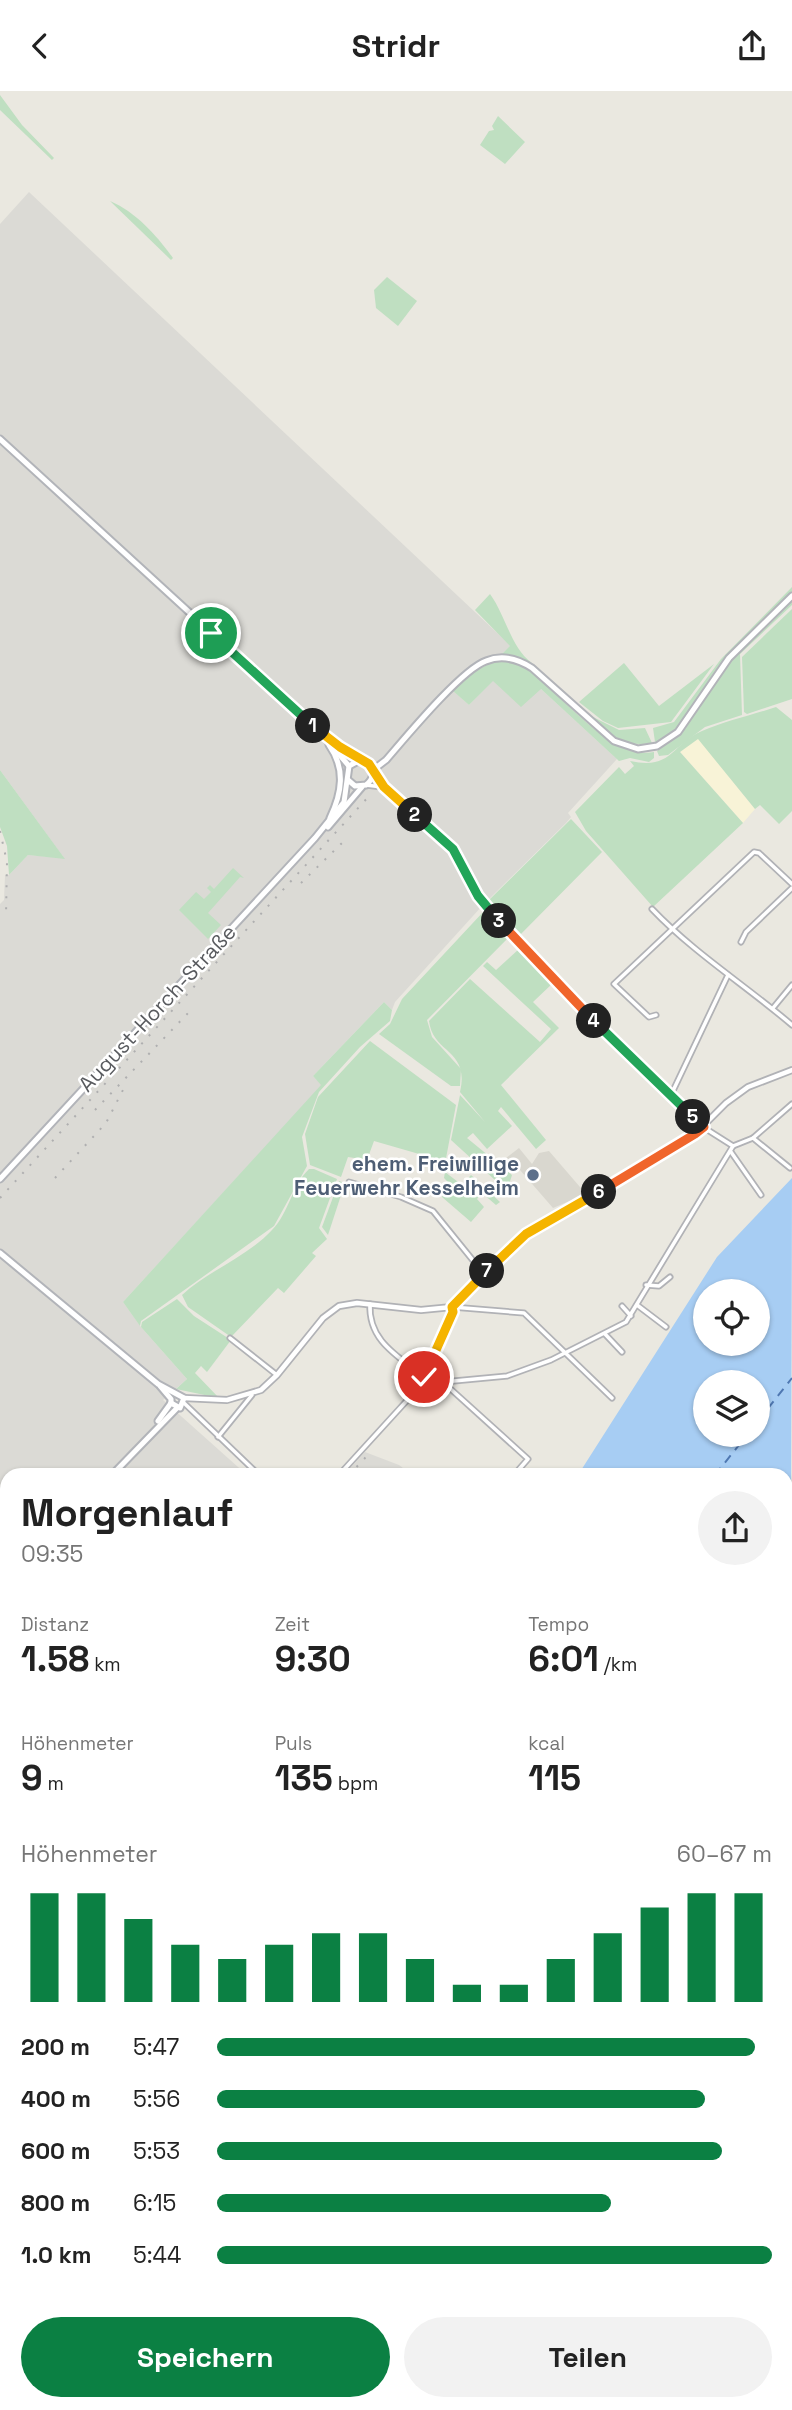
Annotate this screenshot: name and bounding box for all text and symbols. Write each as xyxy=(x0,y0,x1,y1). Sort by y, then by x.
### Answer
text: Stridr xyxy=(352,26,440,66)
icon: back xyxy=(21,27,59,65)
icon: share xyxy=(733,27,771,65)
pin xyxy=(181,603,241,663)
icon: arrive xyxy=(192,614,230,652)
pin: 1 xyxy=(296,709,330,743)
text: 1 xyxy=(308,713,317,738)
pin: 2 xyxy=(398,797,432,833)
text: 2 xyxy=(409,802,420,827)
pin: 3 xyxy=(482,903,516,939)
text: 3 xyxy=(493,908,504,933)
street label: August-Horch-Straße xyxy=(72,919,242,1097)
pin: 4 xyxy=(576,1003,612,1039)
text: 4 xyxy=(587,1008,600,1033)
pin: 5 xyxy=(676,1100,710,1135)
text: 5 xyxy=(687,1104,698,1129)
place label: ehem. Freiwillige Feuerwehr Kesselheim xyxy=(294,1150,519,1201)
marker: ehem. Freiwillige Feuerwehr Kesselheim xyxy=(525,1167,541,1183)
pin: 6 xyxy=(582,1175,616,1209)
text: 6 xyxy=(593,1179,604,1204)
pin: 7 xyxy=(470,1253,504,1289)
text: 7 xyxy=(481,1258,492,1283)
map controls xyxy=(693,1279,770,1447)
button: locate xyxy=(693,1279,770,1356)
pin xyxy=(394,1347,454,1407)
icon: check xyxy=(405,1358,443,1396)
button: layers xyxy=(693,1370,770,1447)
text: Morgenlauf xyxy=(21,1489,233,1537)
button: share xyxy=(698,1491,772,1565)
text: 09:35 xyxy=(21,1539,83,1569)
text: Distanz xyxy=(21,1612,89,1637)
text: Zeit xyxy=(275,1612,310,1637)
text: Tempo xyxy=(528,1612,589,1637)
text: 1.58 xyxy=(21,1637,89,1681)
text: 9:30 xyxy=(275,1637,351,1681)
text: 6:01 xyxy=(528,1637,599,1681)
text: km xyxy=(89,1652,121,1677)
text: /km xyxy=(599,1652,637,1677)
text: Höhenmeter xyxy=(21,1731,134,1756)
text: Puls xyxy=(275,1731,312,1756)
text: kcal xyxy=(528,1731,565,1756)
text: 9 xyxy=(21,1756,43,1800)
text: 135 xyxy=(275,1756,333,1800)
text: 115 xyxy=(528,1756,581,1800)
text: m xyxy=(43,1771,64,1796)
text: bpm xyxy=(333,1771,378,1796)
text: Höhenmeter xyxy=(21,1839,158,1869)
text: 60–67 m xyxy=(677,1839,772,1869)
text: 200 m xyxy=(21,2032,90,2062)
text: 5:47 xyxy=(133,2032,179,2062)
text: 400 m xyxy=(21,2084,91,2114)
text: 5:56 xyxy=(133,2084,180,2114)
text: 600 m xyxy=(21,2136,91,2166)
text: 5:53 xyxy=(133,2136,180,2166)
text: 800 m xyxy=(21,2188,90,2218)
text: 6:15 xyxy=(133,2188,176,2218)
text: 1.0 km xyxy=(21,2240,91,2270)
text: 5:44 xyxy=(133,2240,181,2270)
button: Speichern xyxy=(21,2317,390,2397)
button: Teilen xyxy=(404,2317,772,2397)

